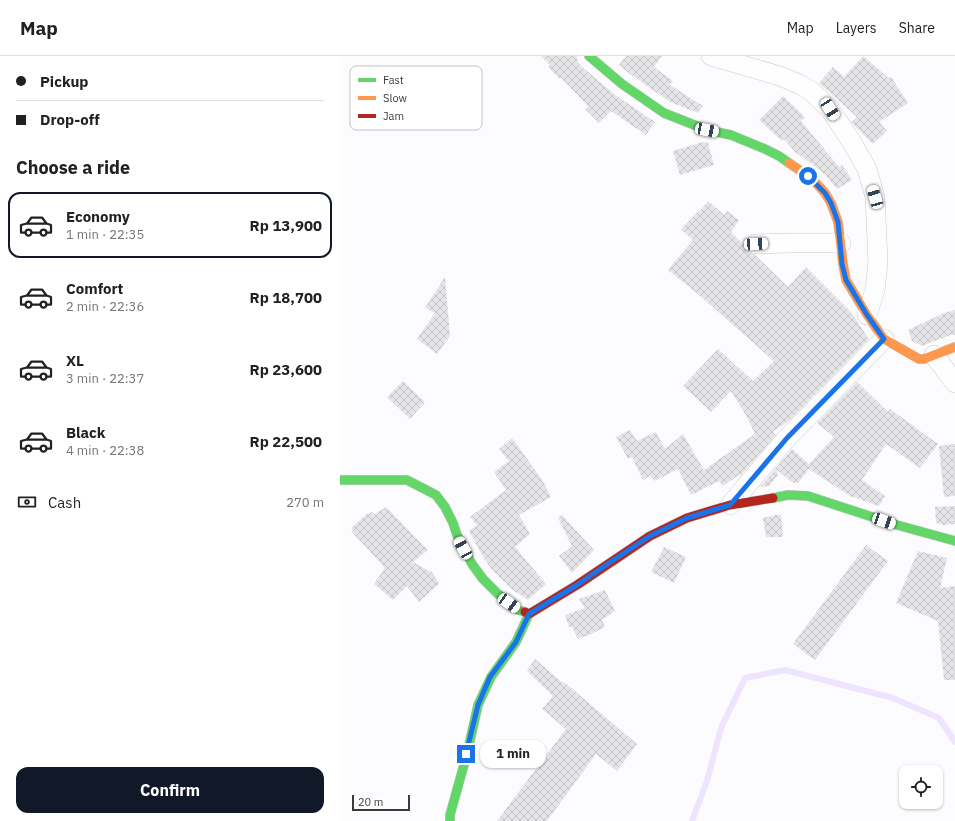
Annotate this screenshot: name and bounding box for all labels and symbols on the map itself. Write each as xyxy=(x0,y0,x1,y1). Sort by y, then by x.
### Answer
legend xyxy=(350,66,482,130)
text: Fast xyxy=(383,73,404,87)
text: Slow xyxy=(383,91,407,105)
car xyxy=(818,96,842,122)
text: Jam xyxy=(383,109,404,123)
car xyxy=(694,122,720,138)
route start xyxy=(799,167,817,185)
car xyxy=(866,184,884,210)
car xyxy=(744,237,768,251)
car xyxy=(871,511,897,531)
car xyxy=(452,535,474,561)
car xyxy=(496,591,522,615)
callout: 1 min xyxy=(480,740,546,768)
route end xyxy=(457,745,475,763)
scale bar xyxy=(352,793,410,812)

